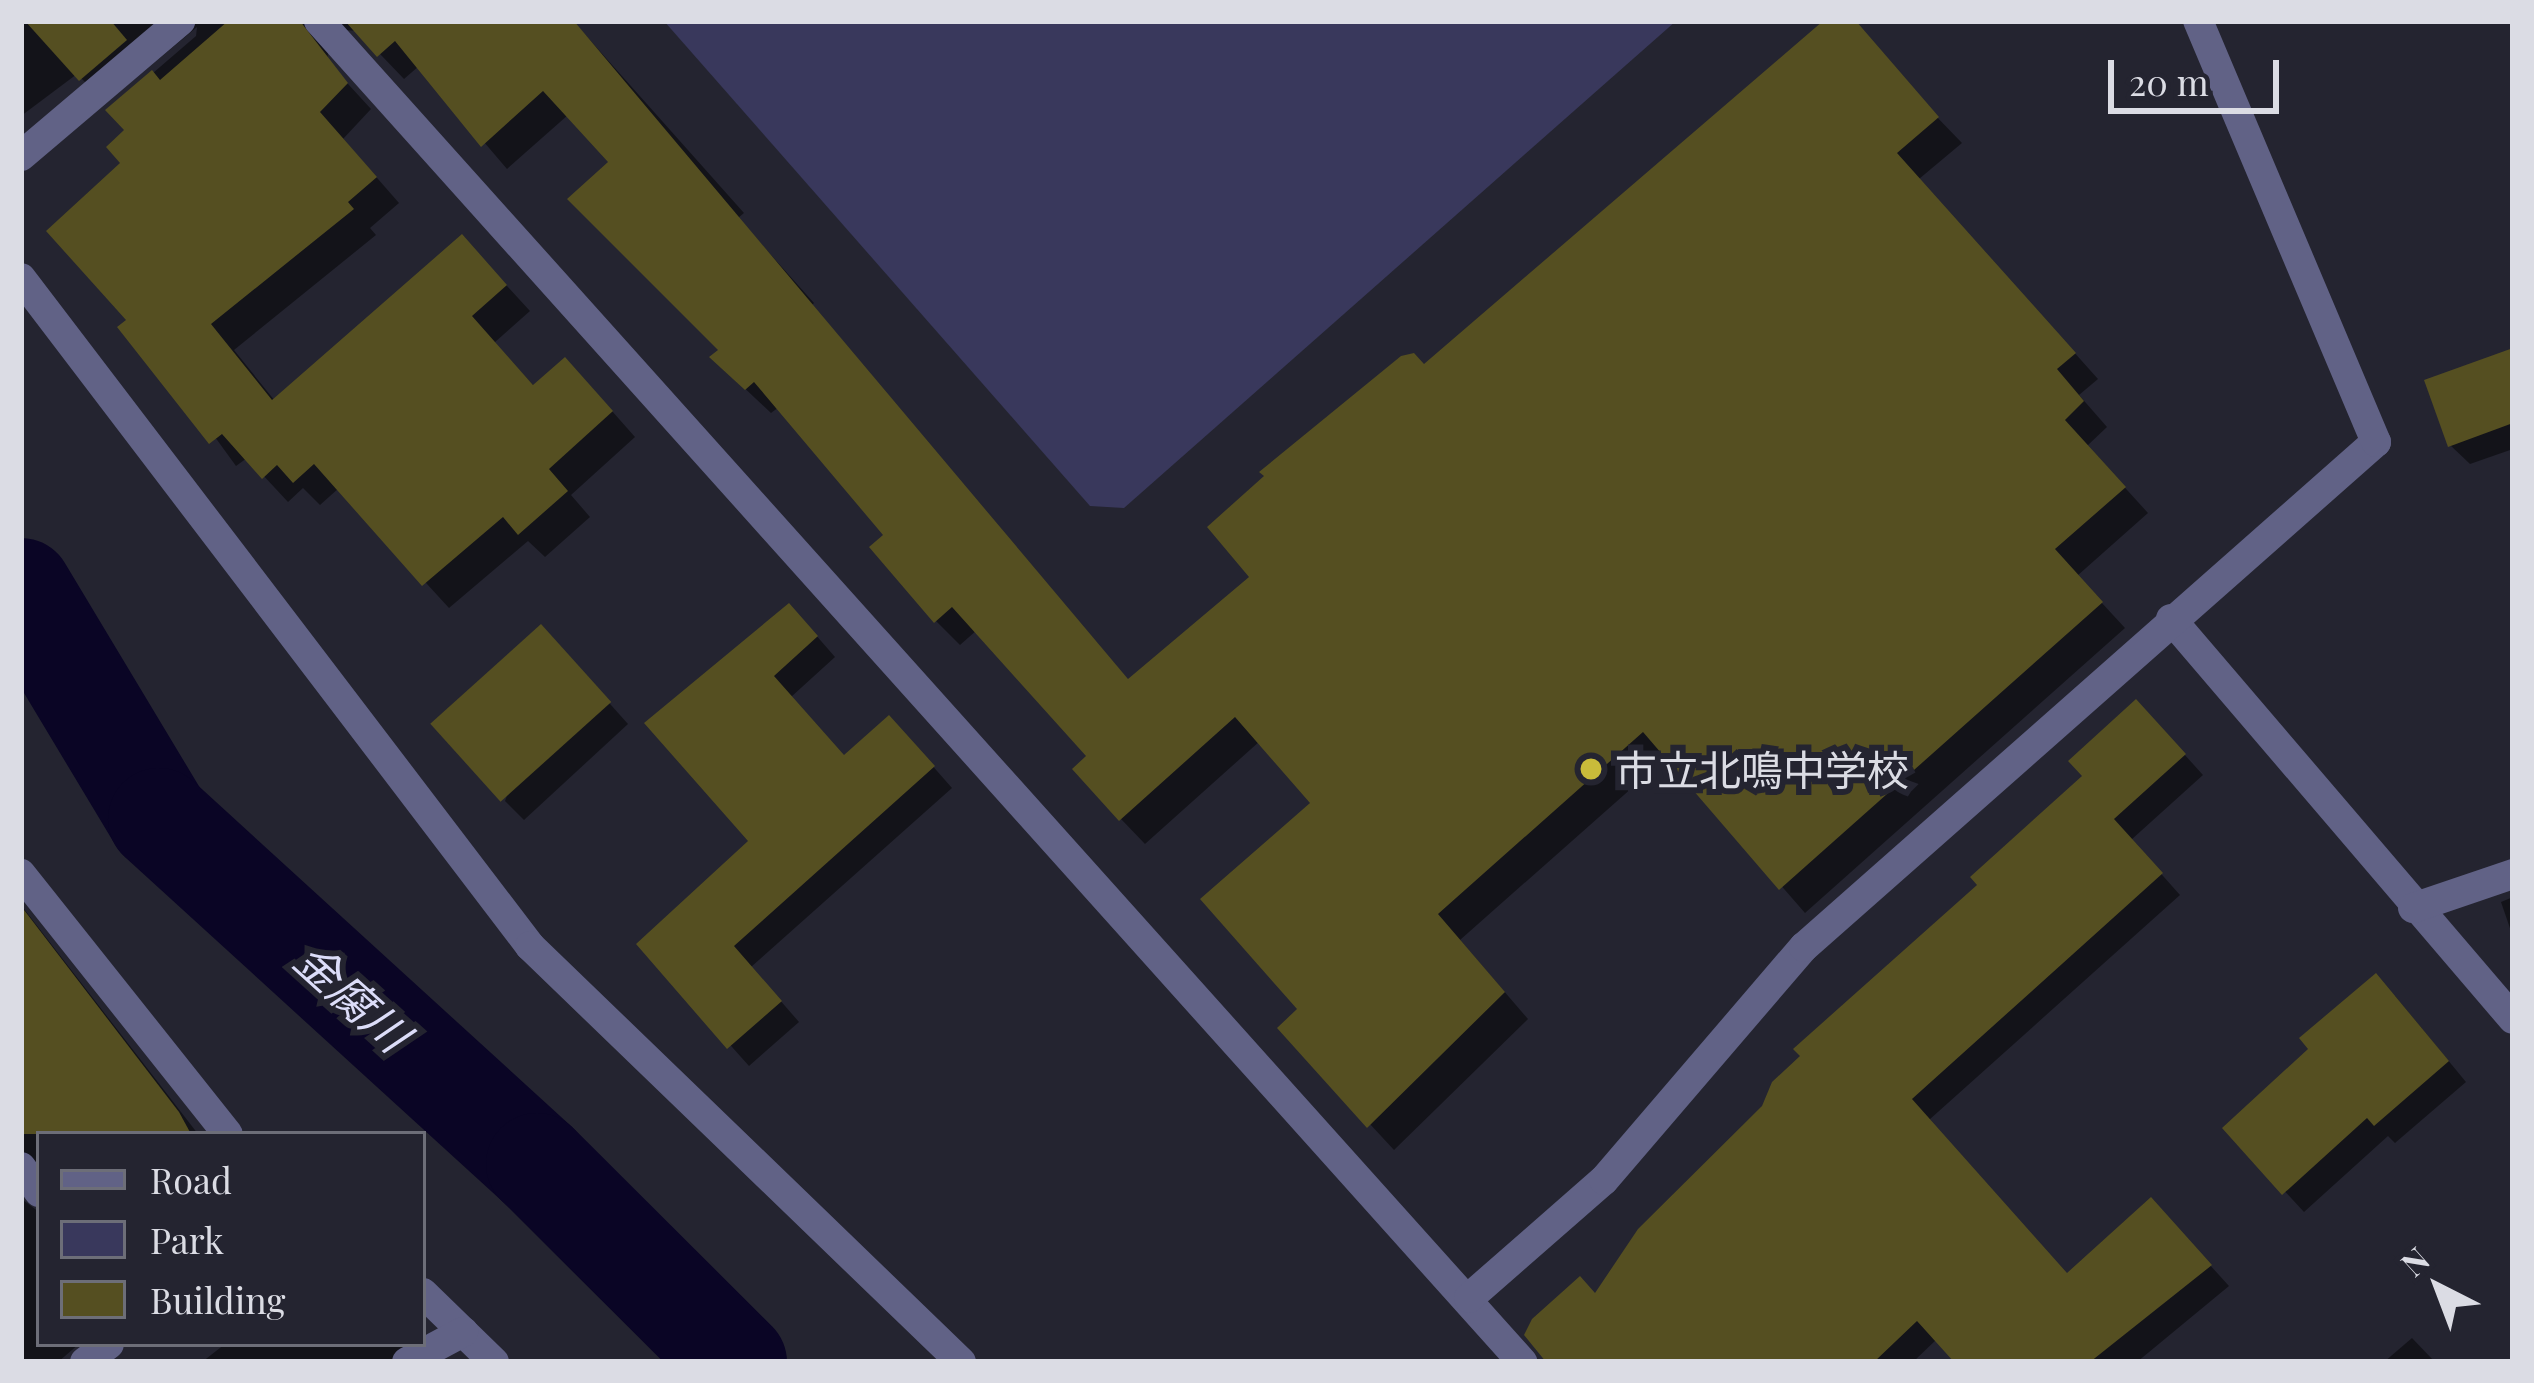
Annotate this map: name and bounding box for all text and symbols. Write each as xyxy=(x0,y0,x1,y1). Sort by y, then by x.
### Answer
scale bar xyxy=(2114,36,2285,110)
text: 20 m xyxy=(2129,57,2209,105)
place label: 市立北鳴中学校 xyxy=(1615,744,1909,794)
marker: 市立北鳴中学校 xyxy=(1578,756,1604,782)
water label: 金腐川 xyxy=(285,931,421,1061)
legend xyxy=(36,1131,426,1347)
text: Road xyxy=(150,1155,232,1203)
text: Park xyxy=(150,1215,224,1263)
north arrow xyxy=(2378,1227,2498,1347)
text: N xyxy=(2390,1236,2437,1285)
text: Building xyxy=(150,1275,285,1323)

